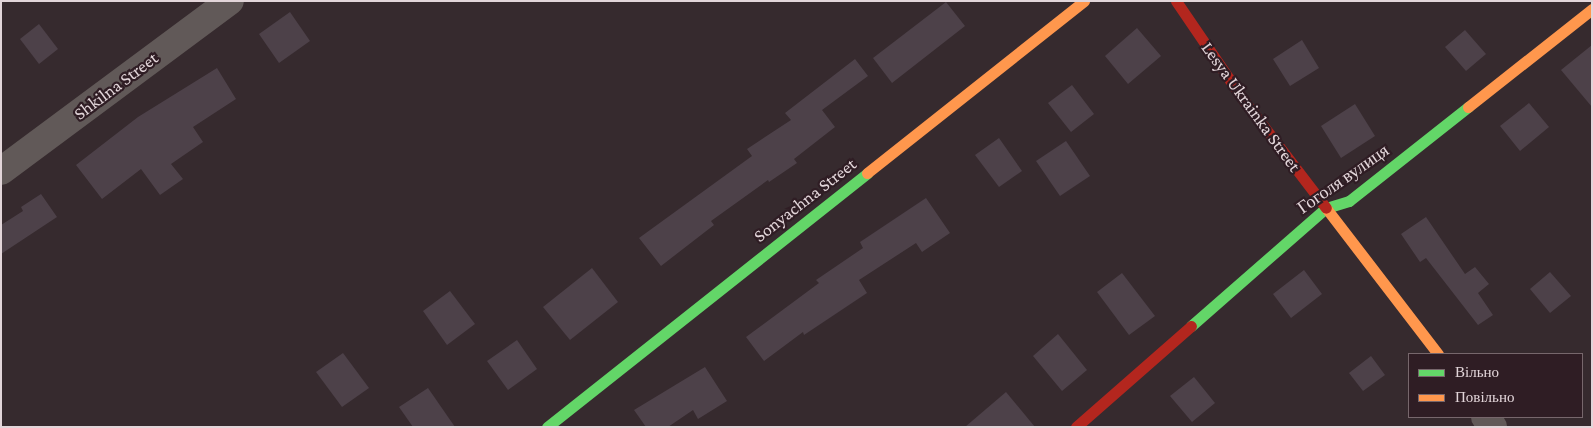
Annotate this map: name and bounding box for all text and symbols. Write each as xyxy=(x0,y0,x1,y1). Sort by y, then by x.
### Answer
street label: Lesya Ukrainka Street xyxy=(1197,38,1305,176)
street label: Shkilna Street xyxy=(70,47,162,125)
street label: Гоголя вулиця xyxy=(1293,140,1393,218)
street label: Sonyachna Street xyxy=(749,153,861,247)
legend xyxy=(1408,353,1583,418)
text: Вільно xyxy=(1455,364,1499,380)
text: Повільно xyxy=(1455,389,1514,405)

